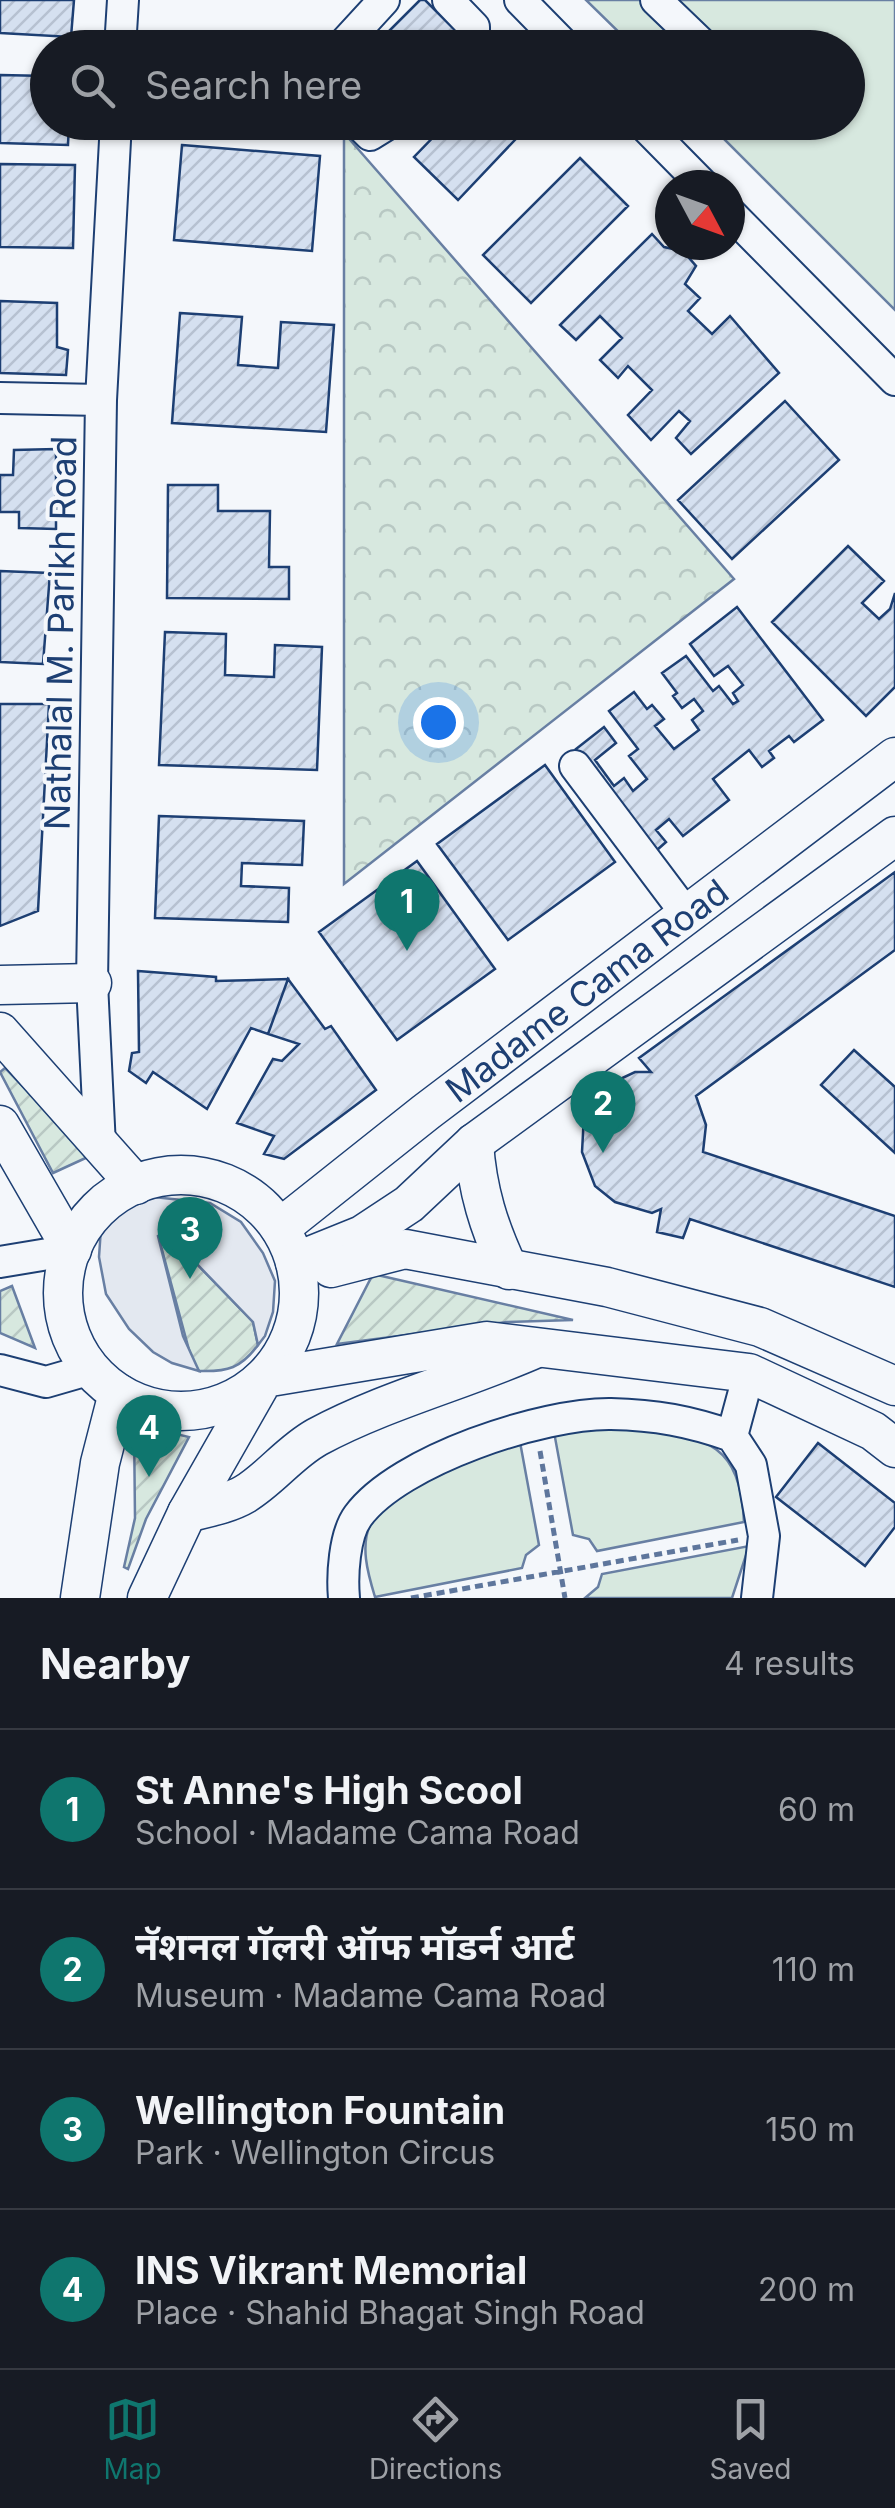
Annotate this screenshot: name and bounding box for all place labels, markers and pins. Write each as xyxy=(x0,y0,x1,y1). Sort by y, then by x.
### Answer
pin: 1 xyxy=(374,868,440,951)
pin: 2 xyxy=(570,1070,636,1153)
pin: 3 xyxy=(158,1196,222,1279)
pin: 4 xyxy=(116,1394,182,1477)

